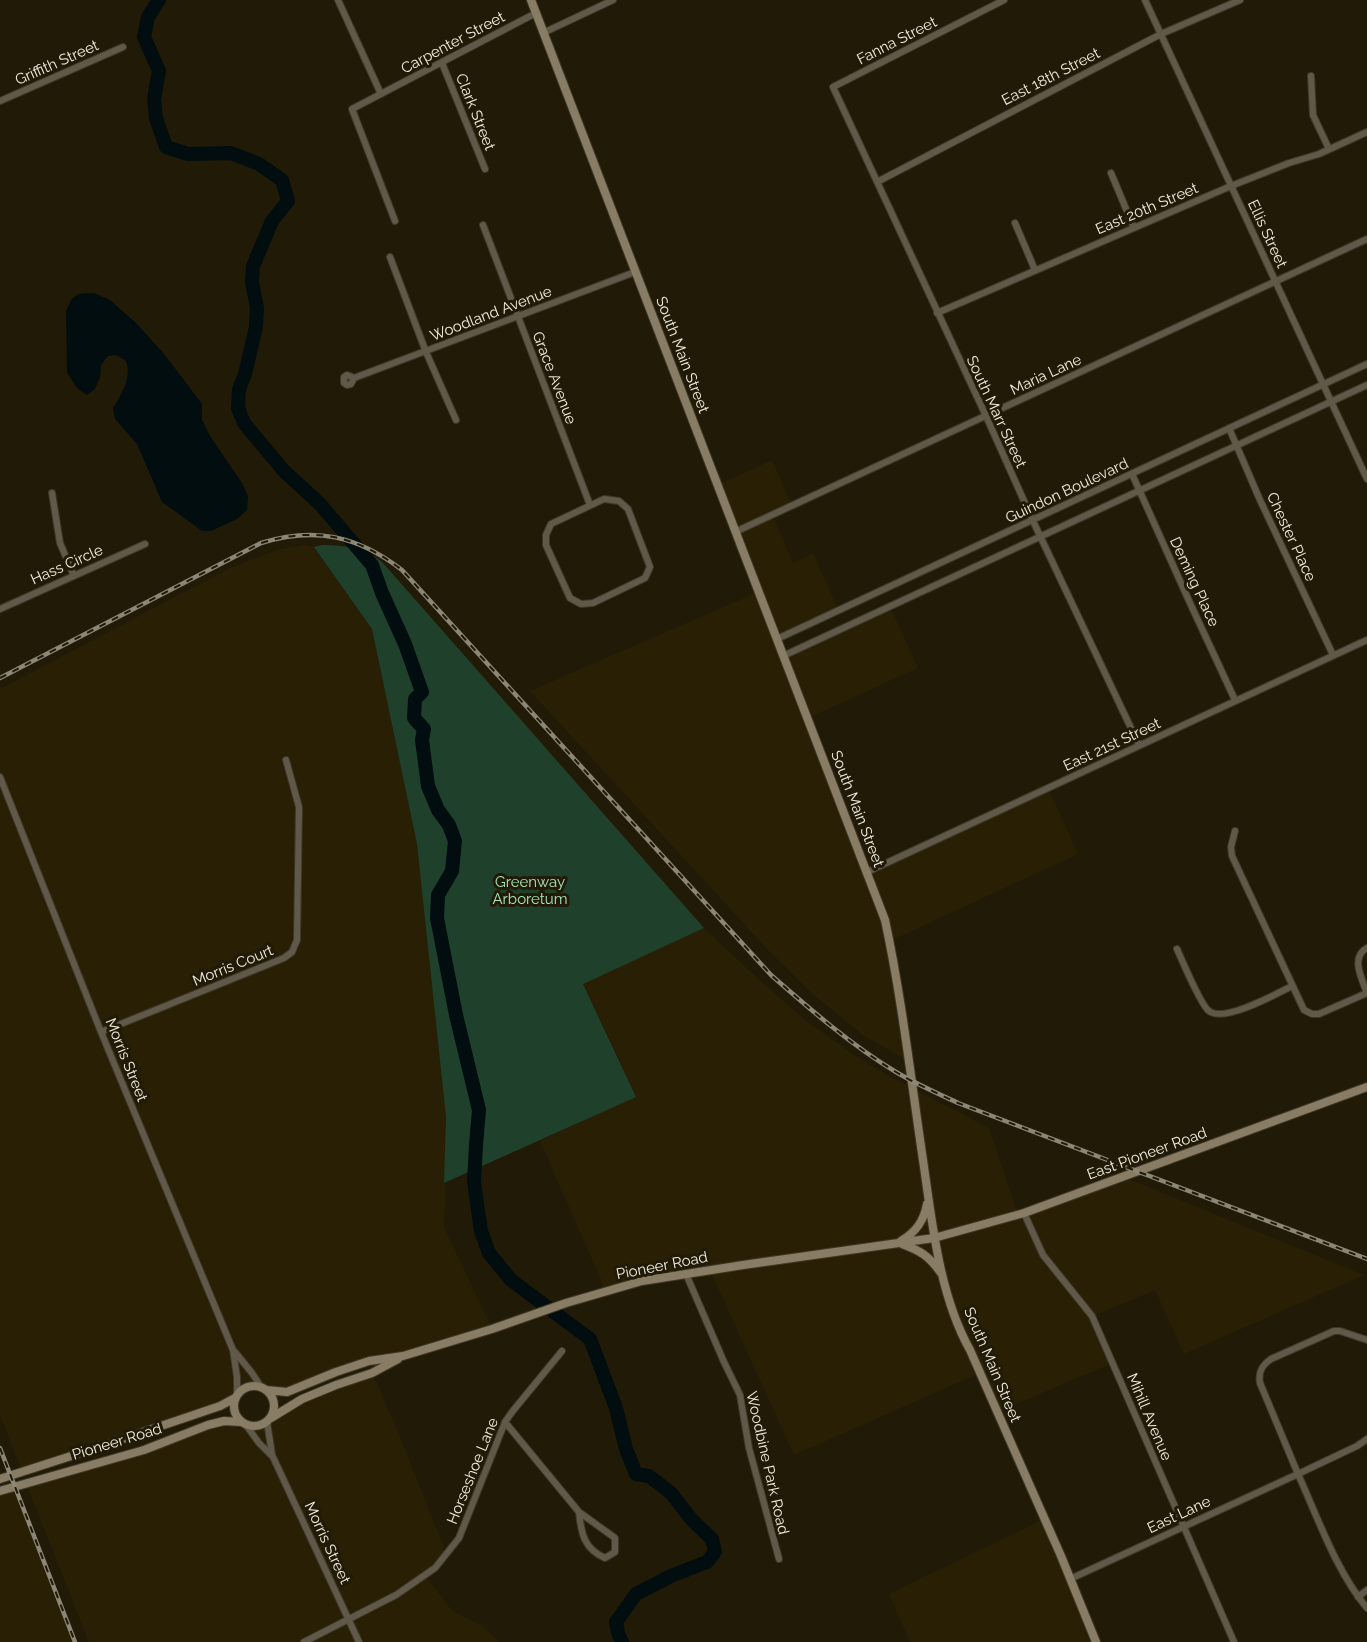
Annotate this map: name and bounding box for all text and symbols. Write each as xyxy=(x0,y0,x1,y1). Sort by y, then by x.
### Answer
street label: Carpenter Street xyxy=(398,8,508,78)
street label: Fanna Street xyxy=(854,13,940,69)
street label: Griffith Street xyxy=(12,37,102,89)
street label: East 18th Street xyxy=(999,44,1103,110)
street label: Clark Street xyxy=(451,71,499,153)
street label: East 20th Street xyxy=(1093,179,1201,239)
street label: Ellis Street xyxy=(1243,197,1291,271)
street label: Woodland Avenue xyxy=(428,283,554,345)
street label: South Main Street xyxy=(652,294,712,416)
street label: Grace Avenue xyxy=(528,329,580,427)
street label: Maria Lane xyxy=(1008,351,1084,399)
street label: South Marr Street xyxy=(962,353,1030,471)
street label: Guindon Boulevard xyxy=(1003,455,1131,527)
street label: Chester Place xyxy=(1262,490,1320,584)
street label: Deming Place xyxy=(1165,534,1223,630)
street label: Hass Circle xyxy=(28,541,106,589)
street label: East 21st Street xyxy=(1060,715,1164,775)
street label: South Main Street xyxy=(827,748,887,870)
park label: Greenway Arboretum xyxy=(492,873,568,908)
street label: Morris Court xyxy=(190,942,276,990)
street label: Morris Street xyxy=(101,1016,151,1104)
street label: East Pioneer Road xyxy=(1085,1124,1209,1184)
street label: Pioneer Road xyxy=(615,1248,709,1284)
street label: South Main Street xyxy=(960,1305,1024,1425)
street label: Mihill Avenue xyxy=(1123,1371,1175,1463)
street label: Woodbine Park Road xyxy=(742,1390,792,1536)
street label: Horseshoe Lane xyxy=(443,1415,503,1527)
street label: Pioneer Road xyxy=(70,1420,164,1464)
street label: East Lane xyxy=(1144,1493,1214,1537)
street label: Morris Street xyxy=(300,1499,354,1587)

